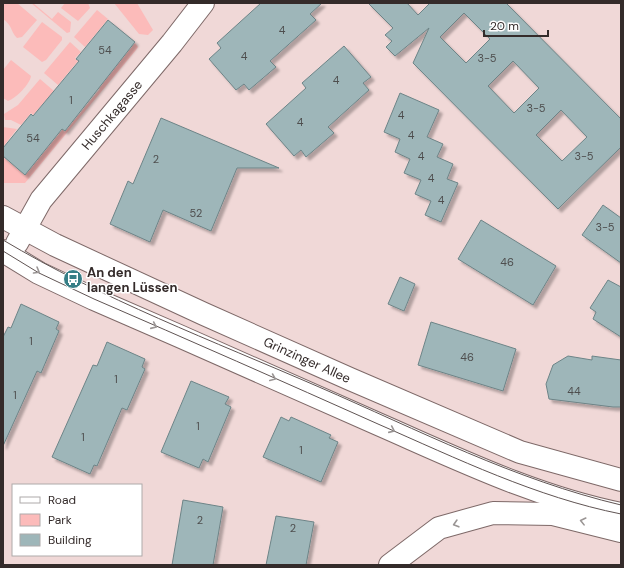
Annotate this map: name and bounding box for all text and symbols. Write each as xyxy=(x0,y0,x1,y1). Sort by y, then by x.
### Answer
scale bar xyxy=(484,12,548,38)
text: 20 m xyxy=(490,18,519,34)
house number: 4 xyxy=(279,23,286,37)
house number: 54 xyxy=(98,43,112,57)
house number: 4 xyxy=(241,49,248,63)
house number: 3-5 xyxy=(477,51,497,65)
house number: 4 xyxy=(333,73,340,87)
street label: Huschkagasse xyxy=(78,77,146,153)
house number: 1 xyxy=(69,93,73,107)
house number: 3-5 xyxy=(526,101,546,115)
house number: 4 xyxy=(398,108,405,122)
house number: 4 xyxy=(297,115,304,129)
house number: 4 xyxy=(408,128,415,142)
house number: 54 xyxy=(26,131,40,145)
house number: 4 xyxy=(418,149,425,163)
house number: 3-5 xyxy=(574,149,594,163)
house number: 2 xyxy=(153,152,159,166)
house number: 4 xyxy=(428,171,435,185)
house number: 4 xyxy=(438,193,445,207)
house number: 52 xyxy=(190,206,202,220)
house number: 3-5 xyxy=(595,220,615,234)
house number: 46 xyxy=(500,255,514,269)
place label: An den langen Lüssen xyxy=(87,264,177,296)
one-way arrow xyxy=(32,266,40,274)
bus stop icon: An den langen Lüssen xyxy=(62,268,84,290)
one-way arrow xyxy=(150,321,158,329)
street label: Grinzinger Allee xyxy=(261,333,353,387)
house number: 1 xyxy=(29,334,33,348)
house number: 46 xyxy=(460,350,474,364)
house number: 1 xyxy=(114,372,118,386)
one-way arrow xyxy=(269,373,277,381)
house number: 44 xyxy=(567,384,581,398)
house number: 1 xyxy=(13,388,17,402)
house number: 1 xyxy=(196,419,200,433)
one-way arrow xyxy=(388,425,396,433)
house number: 1 xyxy=(81,430,85,444)
house number: 1 xyxy=(299,443,303,457)
legend xyxy=(12,484,142,556)
text: Road xyxy=(48,492,76,508)
text: Park xyxy=(48,512,72,528)
house number: 2 xyxy=(197,513,203,527)
one-way arrow xyxy=(580,518,586,526)
one-way arrow xyxy=(452,519,459,528)
house number: 2 xyxy=(290,521,296,535)
text: Building xyxy=(48,532,92,548)

